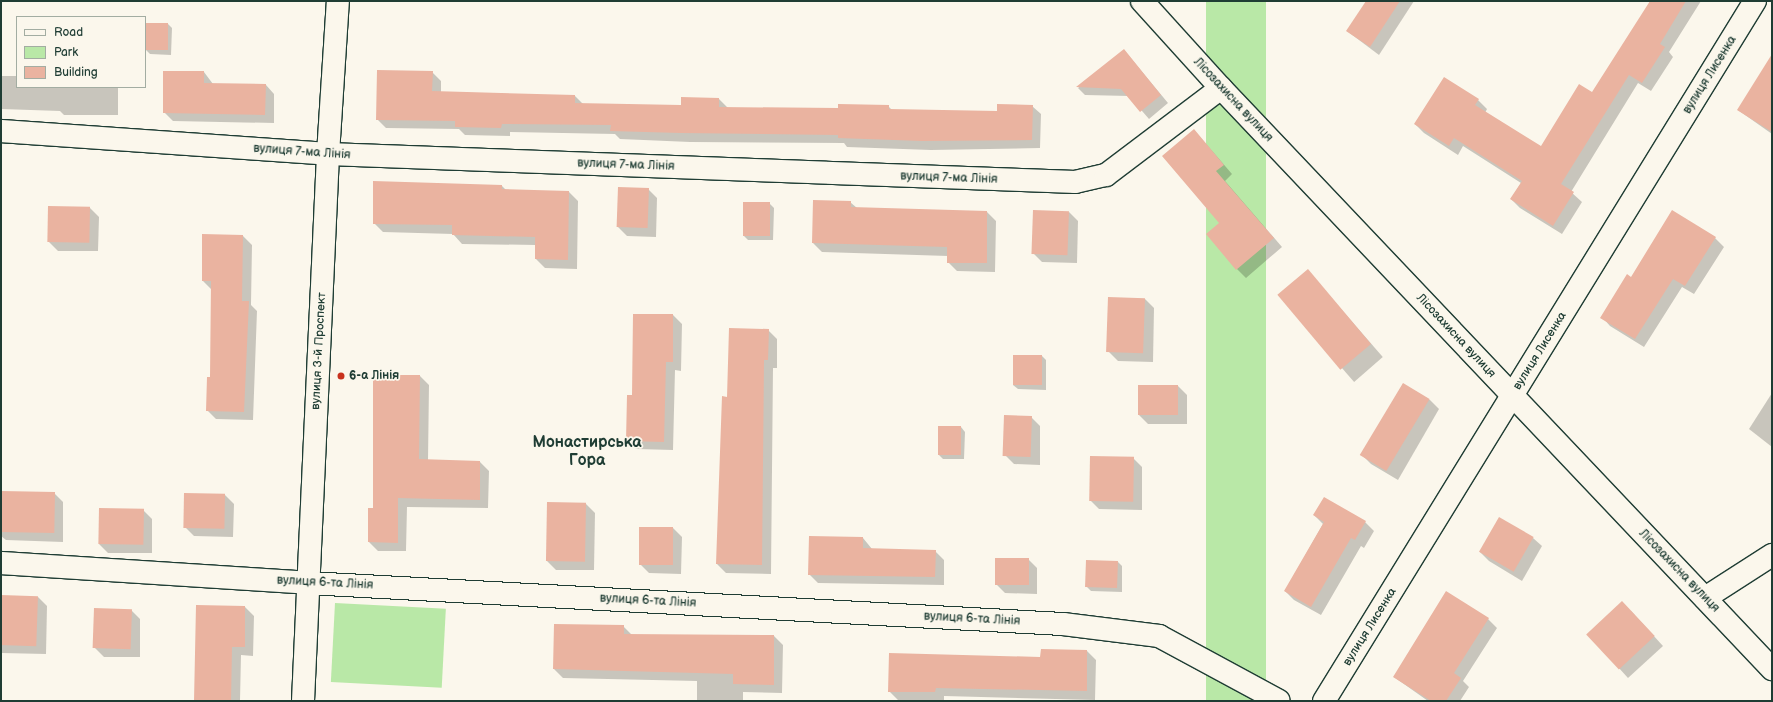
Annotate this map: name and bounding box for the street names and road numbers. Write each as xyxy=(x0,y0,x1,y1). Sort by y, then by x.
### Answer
street label: вулиця Лисенка xyxy=(1680,33,1740,117)
street label: Лісозахисна вулиця xyxy=(1190,55,1276,145)
street label: вулиця 7-ма Лінія xyxy=(253,141,351,163)
street label: вулиця 7-ма Лінія xyxy=(577,156,675,174)
street label: вулиця 7-ма Лінія xyxy=(900,169,998,187)
street label: Лісозахисна вулиця xyxy=(1413,291,1499,381)
street label: вулиця 3-й Проспект xyxy=(309,292,329,410)
street label: вулиця Лисенка xyxy=(1510,309,1570,393)
street label: Лісозахисна вулиця xyxy=(1636,527,1722,615)
street label: вулиця 6-та Лінія xyxy=(276,573,374,593)
street label: вулиця Лисенка xyxy=(1340,585,1400,669)
street label: вулиця 6-та Лінія xyxy=(599,591,697,611)
street label: вулиця 6-та Лінія xyxy=(923,609,1021,629)

